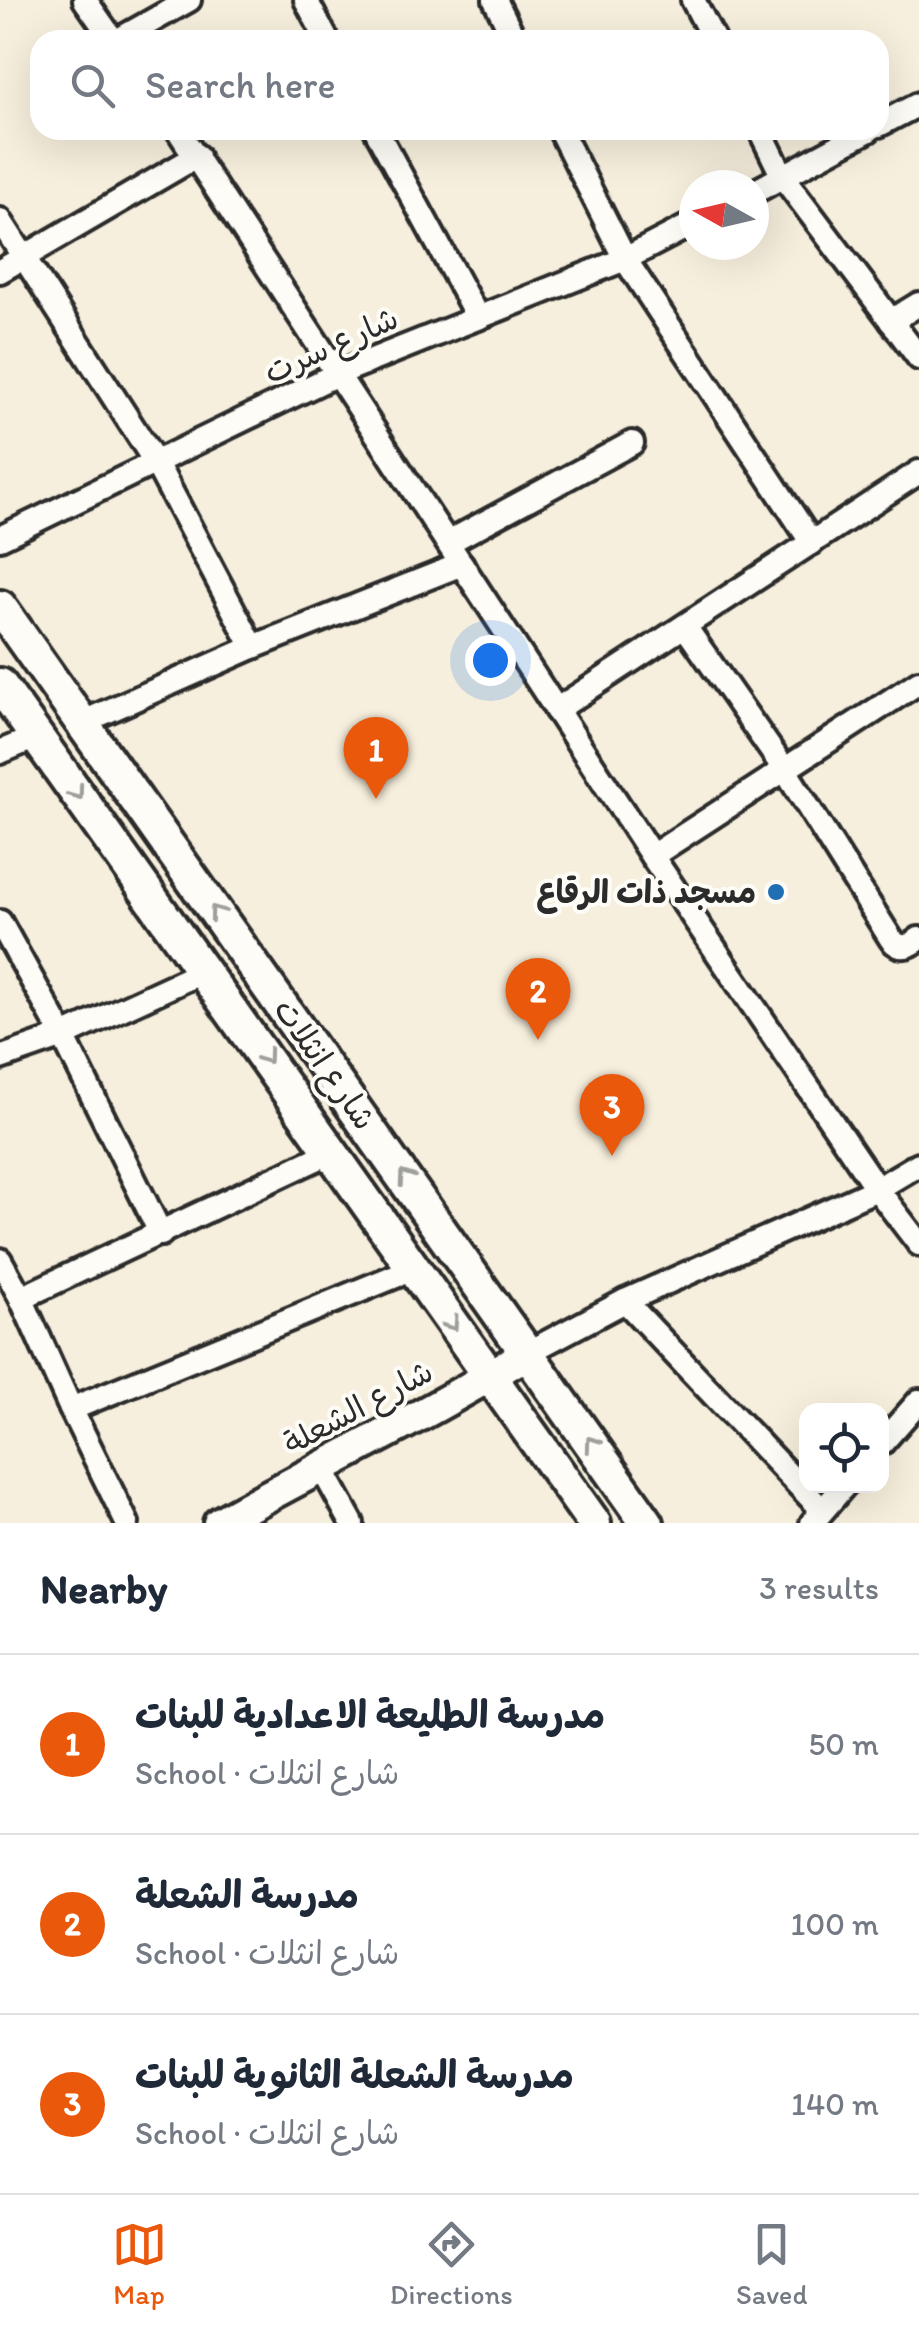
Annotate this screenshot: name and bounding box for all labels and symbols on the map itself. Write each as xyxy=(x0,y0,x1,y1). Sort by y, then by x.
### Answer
north arrow xyxy=(679,170,769,260)
street label: شارع سرت xyxy=(258,299,406,395)
your location xyxy=(465,635,516,686)
pin: 1 xyxy=(344,716,408,799)
one-way arrow xyxy=(65,782,82,800)
place label: مسجد ذات الرقاع xyxy=(537,873,756,914)
marker: مسجد ذات الرقاع xyxy=(765,881,787,903)
one-way arrow xyxy=(211,905,228,923)
pin: 2 xyxy=(506,958,570,1040)
street label: شارع انثلات xyxy=(263,991,384,1139)
one-way arrow xyxy=(254,1046,272,1065)
pin: 3 xyxy=(580,1074,644,1156)
one-way arrow xyxy=(399,1170,417,1188)
one-way arrow xyxy=(440,1312,458,1331)
street label: شارع الشعلة xyxy=(277,1352,441,1466)
one-way arrow xyxy=(586,1436,604,1454)

